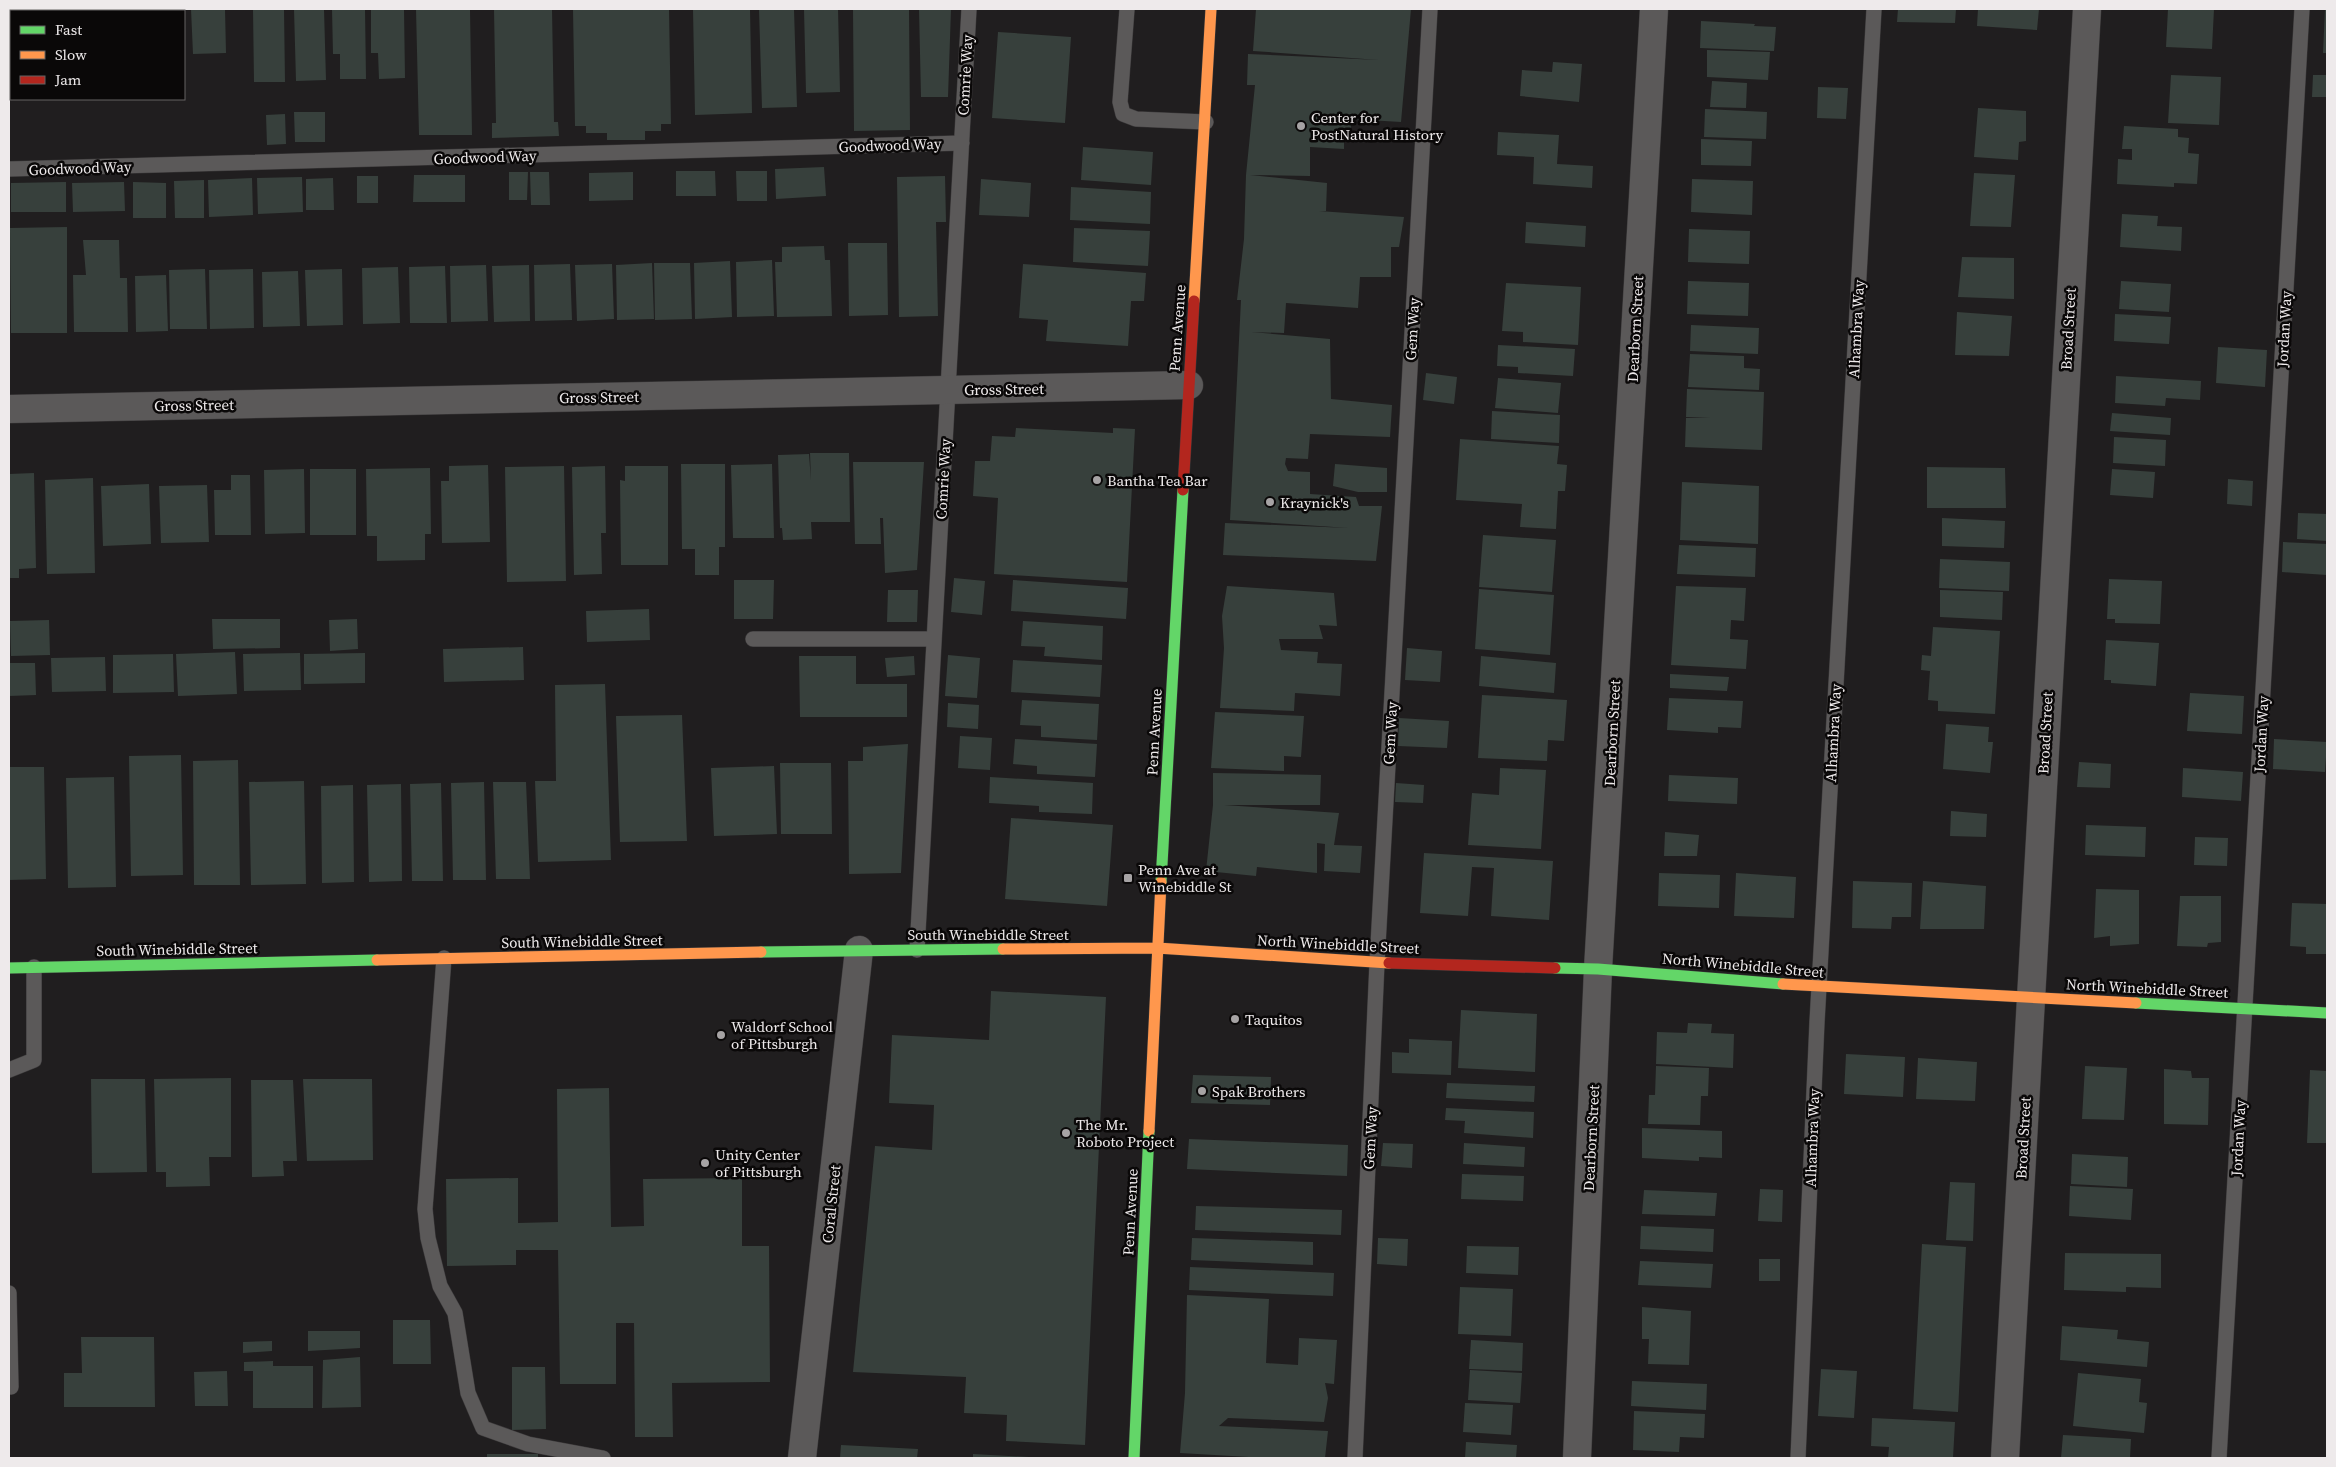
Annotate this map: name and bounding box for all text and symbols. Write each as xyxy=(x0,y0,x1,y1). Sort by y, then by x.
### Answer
legend xyxy=(10,10,185,100)
text: Fast xyxy=(55,19,82,40)
street label: Comrie Way xyxy=(952,34,978,116)
text: Slow xyxy=(55,44,87,65)
text: Jam xyxy=(54,69,82,90)
place label: Center for PostNatural History xyxy=(1311,107,1443,145)
marker: Center for PostNatural History xyxy=(1295,120,1307,132)
street label: Goodwood Way xyxy=(838,133,942,157)
street label: Goodwood Way xyxy=(433,145,537,169)
street label: Goodwood Way xyxy=(28,156,132,180)
street label: Dearborn Street xyxy=(1622,275,1648,383)
street label: Alhambra Way xyxy=(1843,279,1869,379)
street label: Penn Avenue xyxy=(1163,283,1191,372)
street label: Broad Street xyxy=(2055,287,2081,371)
street label: Jordan Way xyxy=(2271,290,2296,369)
street label: Gem Way xyxy=(1400,297,1424,361)
street label: Gross Street xyxy=(964,378,1044,400)
street label: Gross Street xyxy=(559,386,639,408)
street label: Gross Street xyxy=(154,394,234,416)
street label: Comrie Way xyxy=(930,438,956,520)
place label: Bantha Tea Bar xyxy=(1107,470,1208,491)
marker: Bantha Tea Bar xyxy=(1091,474,1103,486)
place label: Kraynick's xyxy=(1280,492,1349,513)
marker: Kraynick's xyxy=(1264,496,1276,508)
street label: Dearborn Street xyxy=(1599,679,1625,787)
street label: Alhambra Way xyxy=(1820,683,1846,783)
street label: Penn Avenue xyxy=(1141,688,1167,776)
street label: Broad Street xyxy=(2032,691,2058,775)
street label: Jordan Way xyxy=(2248,695,2273,774)
street label: Gem Way xyxy=(1378,701,1402,765)
place label: Penn Ave at Winebiddle St xyxy=(1138,859,1231,897)
marker: Penn Ave at Winebiddle St xyxy=(1122,872,1134,884)
street label: South Winebiddle Street xyxy=(907,924,1069,945)
street label: South Winebiddle Street xyxy=(501,929,663,953)
street label: North Winebiddle Street xyxy=(1256,929,1420,959)
street label: South Winebiddle Street xyxy=(96,937,258,961)
street label: North Winebiddle Street xyxy=(1661,947,1825,983)
street label: North Winebiddle Street xyxy=(2065,973,2229,1003)
place label: Taquitos xyxy=(1245,1009,1302,1030)
marker: Taquitos xyxy=(1229,1013,1241,1025)
place label: Waldorf School of Pittsburgh xyxy=(731,1016,834,1054)
marker: Waldorf School of Pittsburgh xyxy=(715,1029,727,1041)
place label: Spak Brothers xyxy=(1212,1081,1306,1102)
street label: Dearborn Street xyxy=(1578,1084,1604,1192)
marker: Spak Brothers xyxy=(1196,1085,1208,1097)
street label: Alhambra Way xyxy=(1800,1088,1824,1188)
street label: Broad Street xyxy=(2010,1096,2036,1180)
street label: Jordan Way xyxy=(2225,1099,2250,1178)
street label: Gem Way xyxy=(1358,1106,1382,1170)
place label: The Mr. Roboto Project xyxy=(1076,1114,1174,1152)
marker: The Mr. Roboto Project xyxy=(1060,1127,1072,1139)
place label: Unity Center of Pittsburgh xyxy=(715,1144,802,1182)
marker: Unity Center of Pittsburgh xyxy=(699,1157,711,1169)
street label: Coral Street xyxy=(816,1164,846,1244)
street label: Penn Avenue xyxy=(1117,1168,1143,1256)

